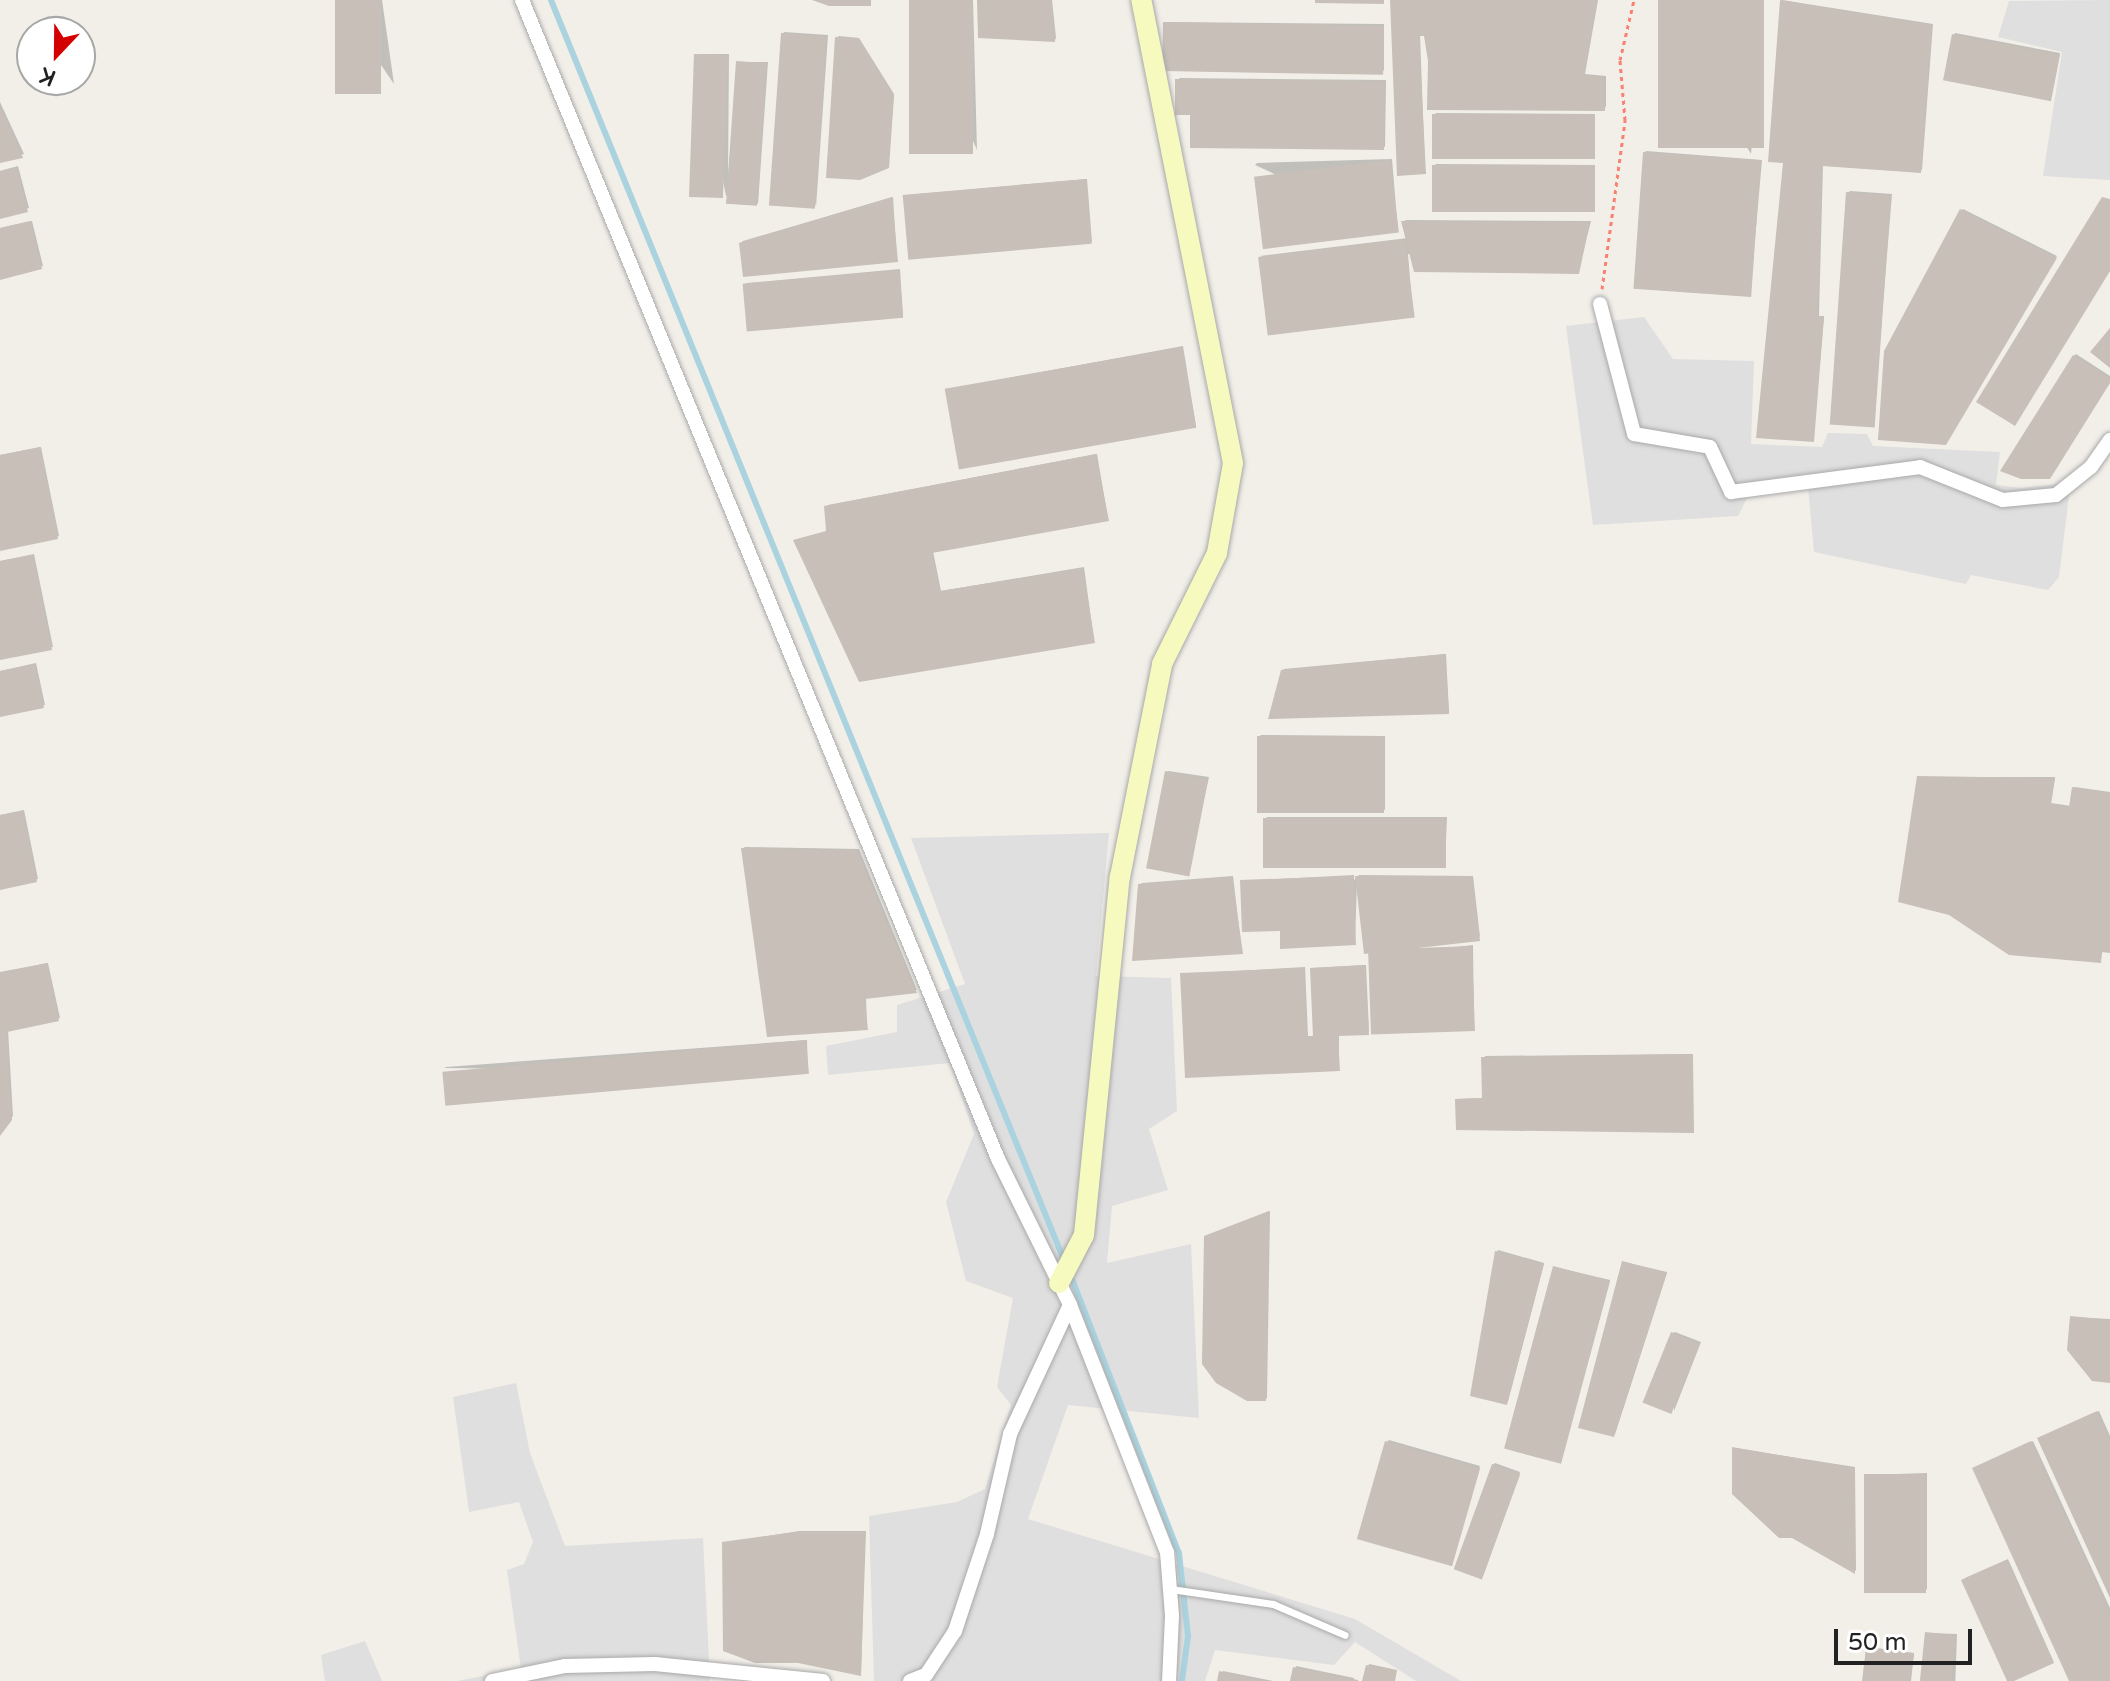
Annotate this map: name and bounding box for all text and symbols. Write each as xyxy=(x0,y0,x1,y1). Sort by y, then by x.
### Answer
north arrow xyxy=(16,16,96,96)
text: K xyxy=(36,62,59,91)
scale bar xyxy=(1838,1613,1976,1663)
text: 50 m xyxy=(1848,1628,1906,1657)

